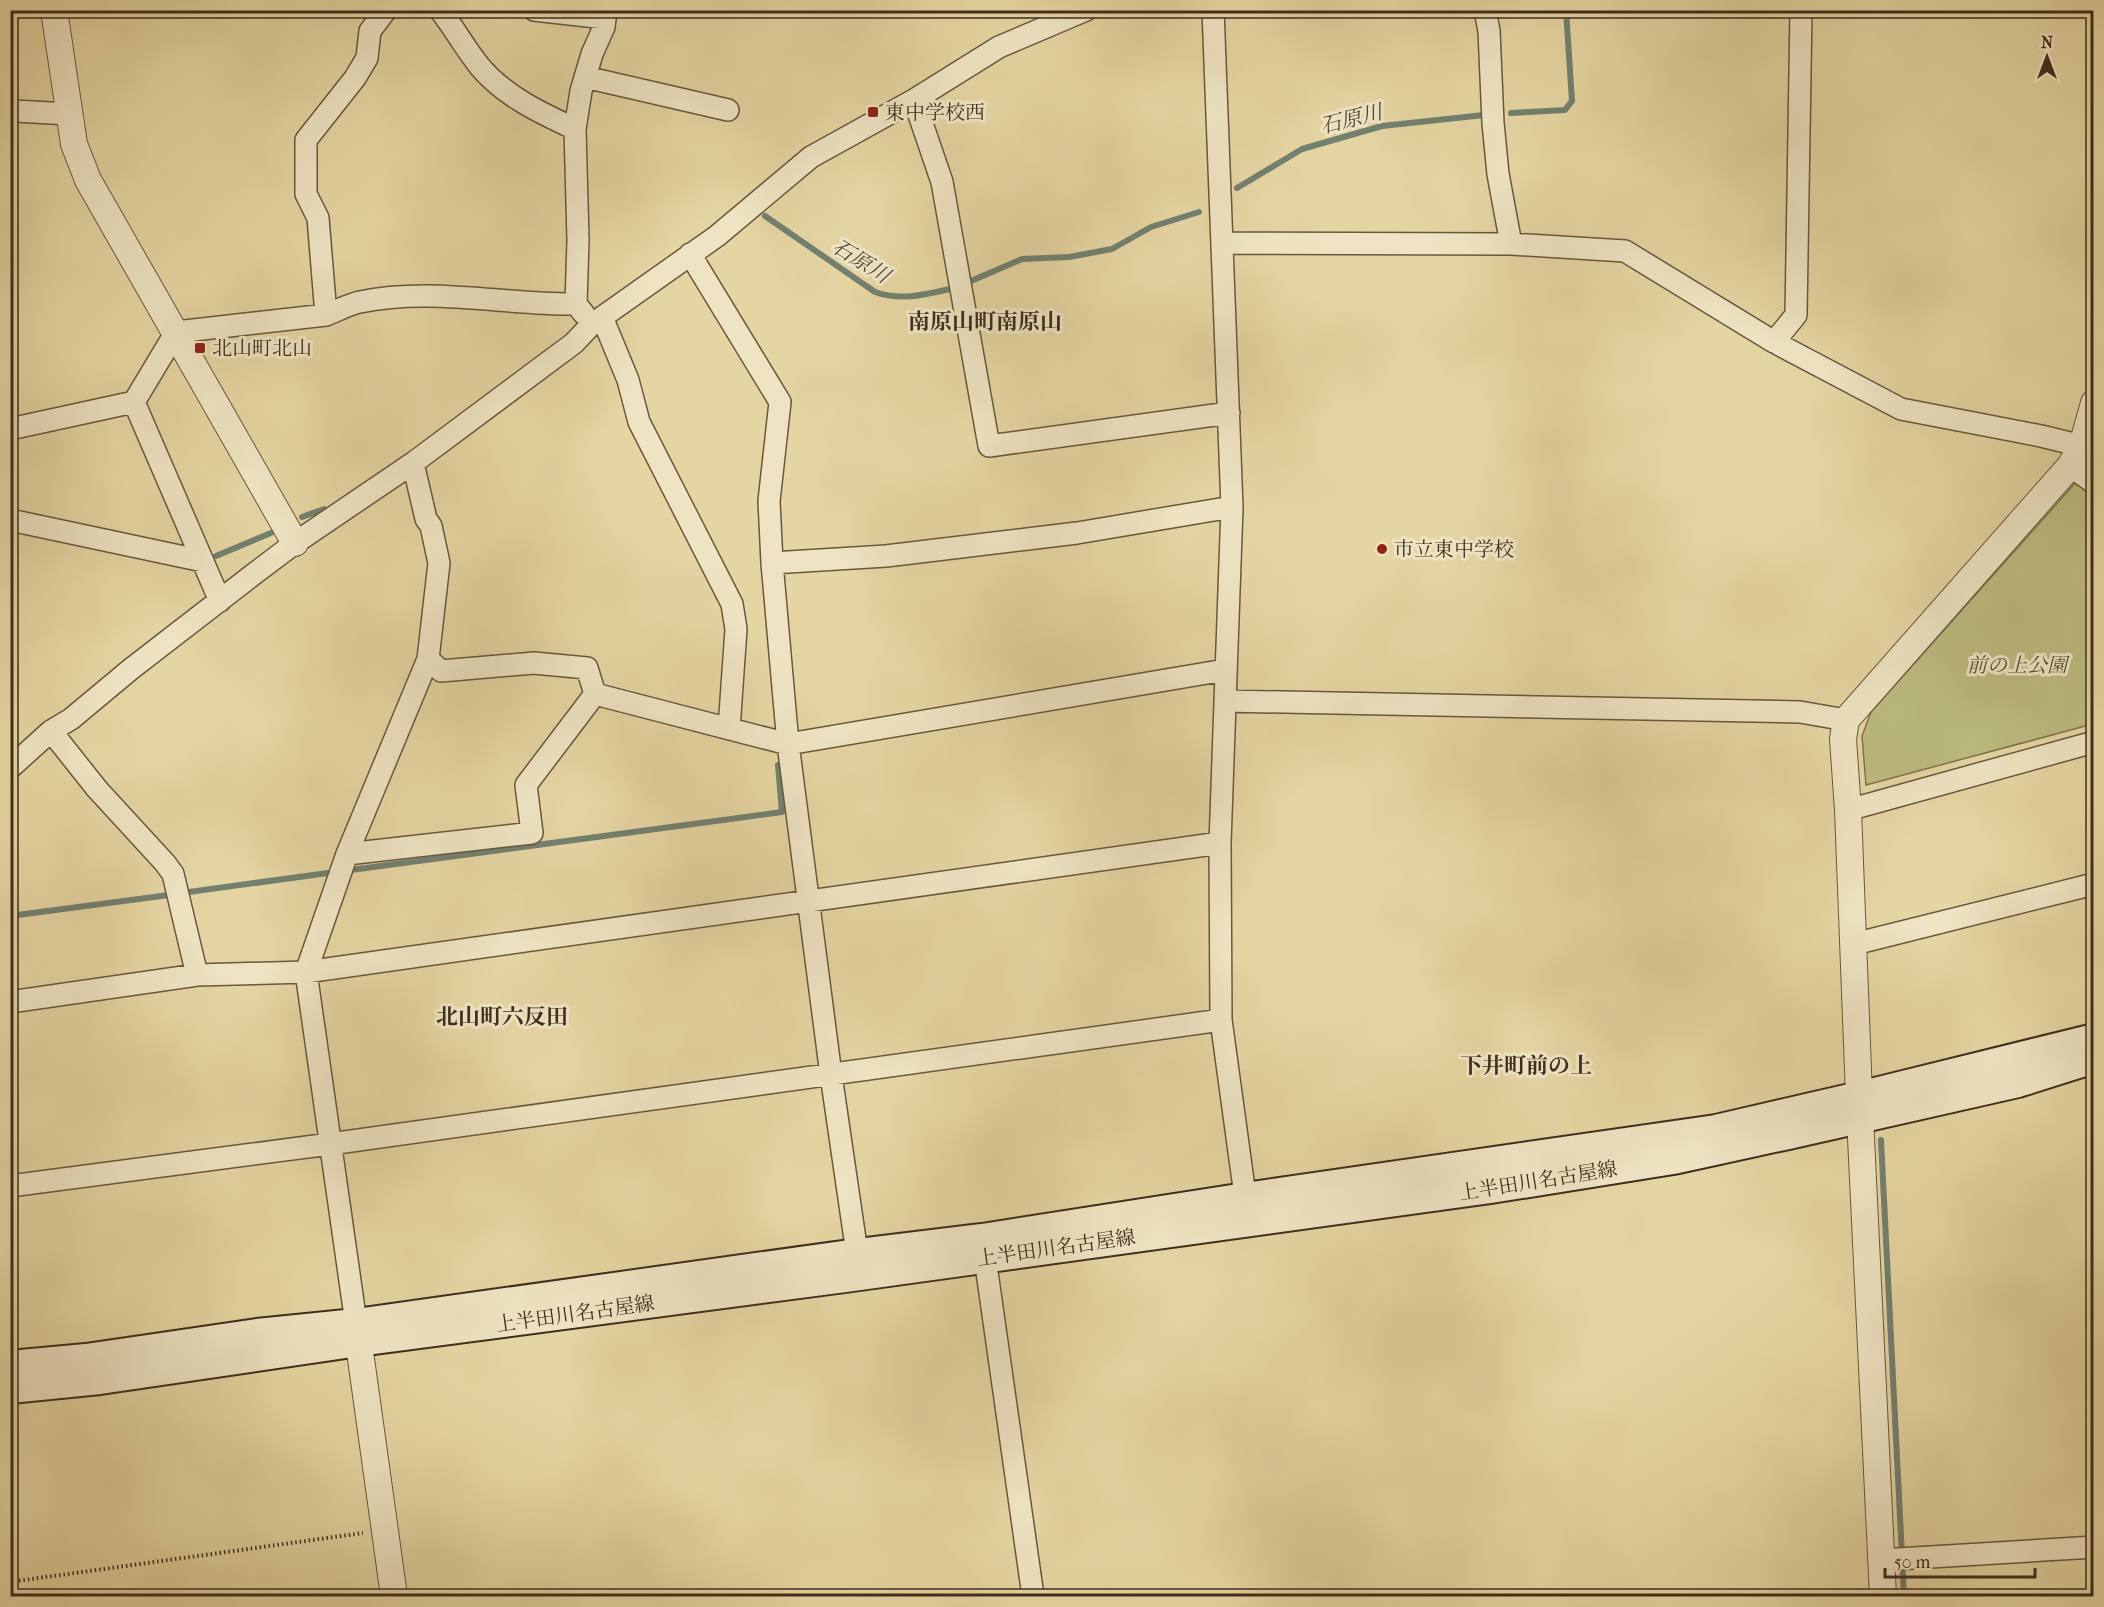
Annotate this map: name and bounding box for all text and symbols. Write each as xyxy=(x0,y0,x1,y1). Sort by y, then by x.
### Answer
north arrow xyxy=(2017,27,2077,87)
text: N xyxy=(2041,33,2054,52)
water label: 石原川 xyxy=(1318,99,1386,138)
place label: 東中学校西 xyxy=(885,101,985,124)
marker: 東中学校西 xyxy=(866,105,880,119)
water label: 石原川 xyxy=(828,234,896,289)
district label: 南原山町南原山 xyxy=(908,309,1062,335)
place label: 北山町北山 xyxy=(212,337,312,360)
marker: 北山町北山 xyxy=(193,341,207,355)
place label: 市立東中学校 xyxy=(1394,538,1514,561)
marker: 市立東中学校 xyxy=(1375,542,1389,556)
park label: 前の上公園 xyxy=(1967,654,2070,677)
district label: 北山町六反田 xyxy=(436,1004,568,1030)
district label: 下井町前の上 xyxy=(1460,1053,1592,1079)
street label: 上半田川名古屋線 xyxy=(1457,1157,1619,1205)
street label: 上半田川名古屋線 xyxy=(975,1225,1137,1271)
street label: 上半田川名古屋線 xyxy=(494,1291,656,1337)
scale bar xyxy=(1885,1541,2035,1579)
text: 50 m xyxy=(1894,1552,1931,1573)

